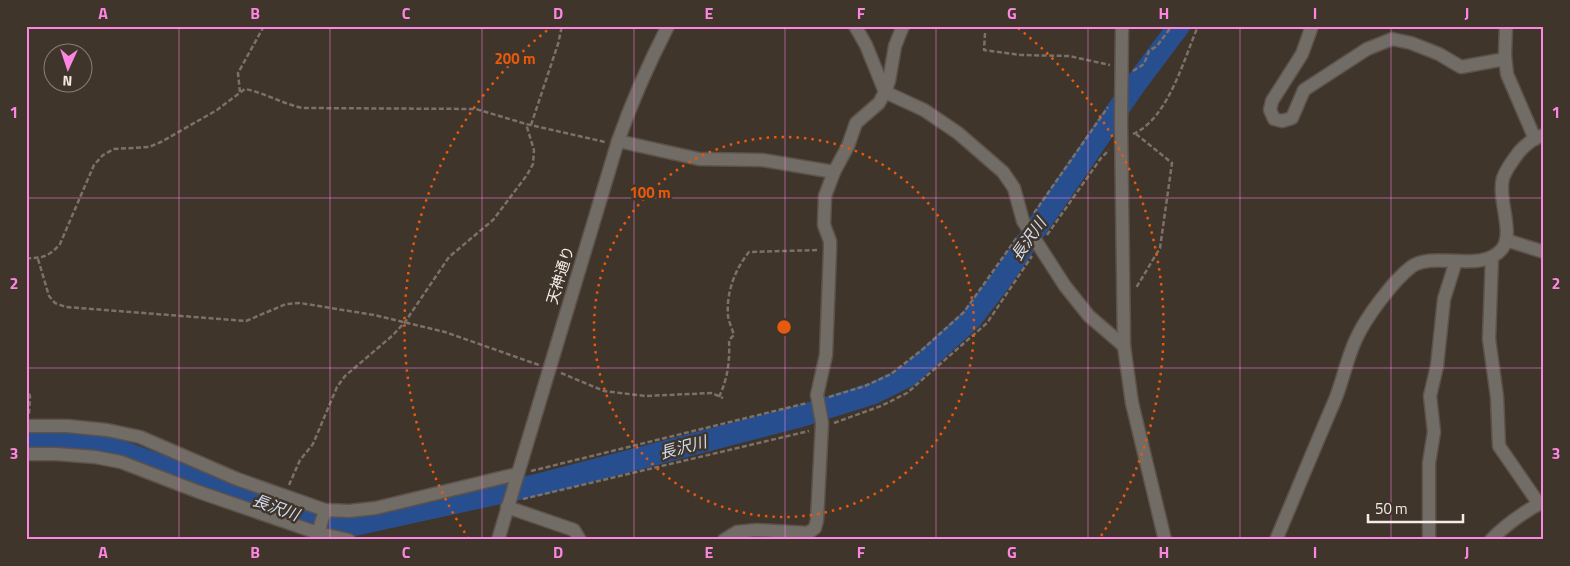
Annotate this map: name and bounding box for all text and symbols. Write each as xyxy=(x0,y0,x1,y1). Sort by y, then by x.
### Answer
text: A xyxy=(98,1,108,25)
text: B xyxy=(250,1,260,25)
text: C xyxy=(402,1,411,25)
text: D xyxy=(553,1,563,25)
text: E xyxy=(705,1,714,25)
text: F xyxy=(857,1,866,25)
text: G xyxy=(1007,1,1017,25)
text: H xyxy=(1159,1,1169,25)
text: I xyxy=(1313,1,1317,25)
text: J xyxy=(1465,1,1469,25)
north arrow xyxy=(42,42,92,92)
text: 200 m xyxy=(494,47,536,70)
text: N xyxy=(62,71,73,92)
text: 1 xyxy=(10,100,18,124)
text: 1 xyxy=(1552,100,1560,124)
text: 100 m xyxy=(629,181,671,204)
water label: 長沢川 xyxy=(1004,211,1053,266)
street label: 天神通り xyxy=(540,243,580,307)
text: 2 xyxy=(10,271,18,295)
text: 2 xyxy=(1552,271,1560,295)
centre of rings xyxy=(775,318,793,336)
water label: 長沢川 xyxy=(657,429,711,465)
text: 3 xyxy=(10,441,18,465)
text: 3 xyxy=(1552,441,1560,465)
water label: 長沢川 xyxy=(249,488,305,527)
scale bar xyxy=(1368,491,1462,523)
text: 50 m xyxy=(1375,497,1408,520)
text: A xyxy=(98,540,108,564)
text: B xyxy=(250,540,260,564)
text: C xyxy=(402,540,411,564)
text: D xyxy=(553,540,563,564)
text: E xyxy=(705,540,714,564)
text: F xyxy=(857,540,866,564)
text: G xyxy=(1007,540,1017,564)
text: H xyxy=(1159,540,1169,564)
text: I xyxy=(1313,540,1317,564)
text: J xyxy=(1465,540,1469,564)

